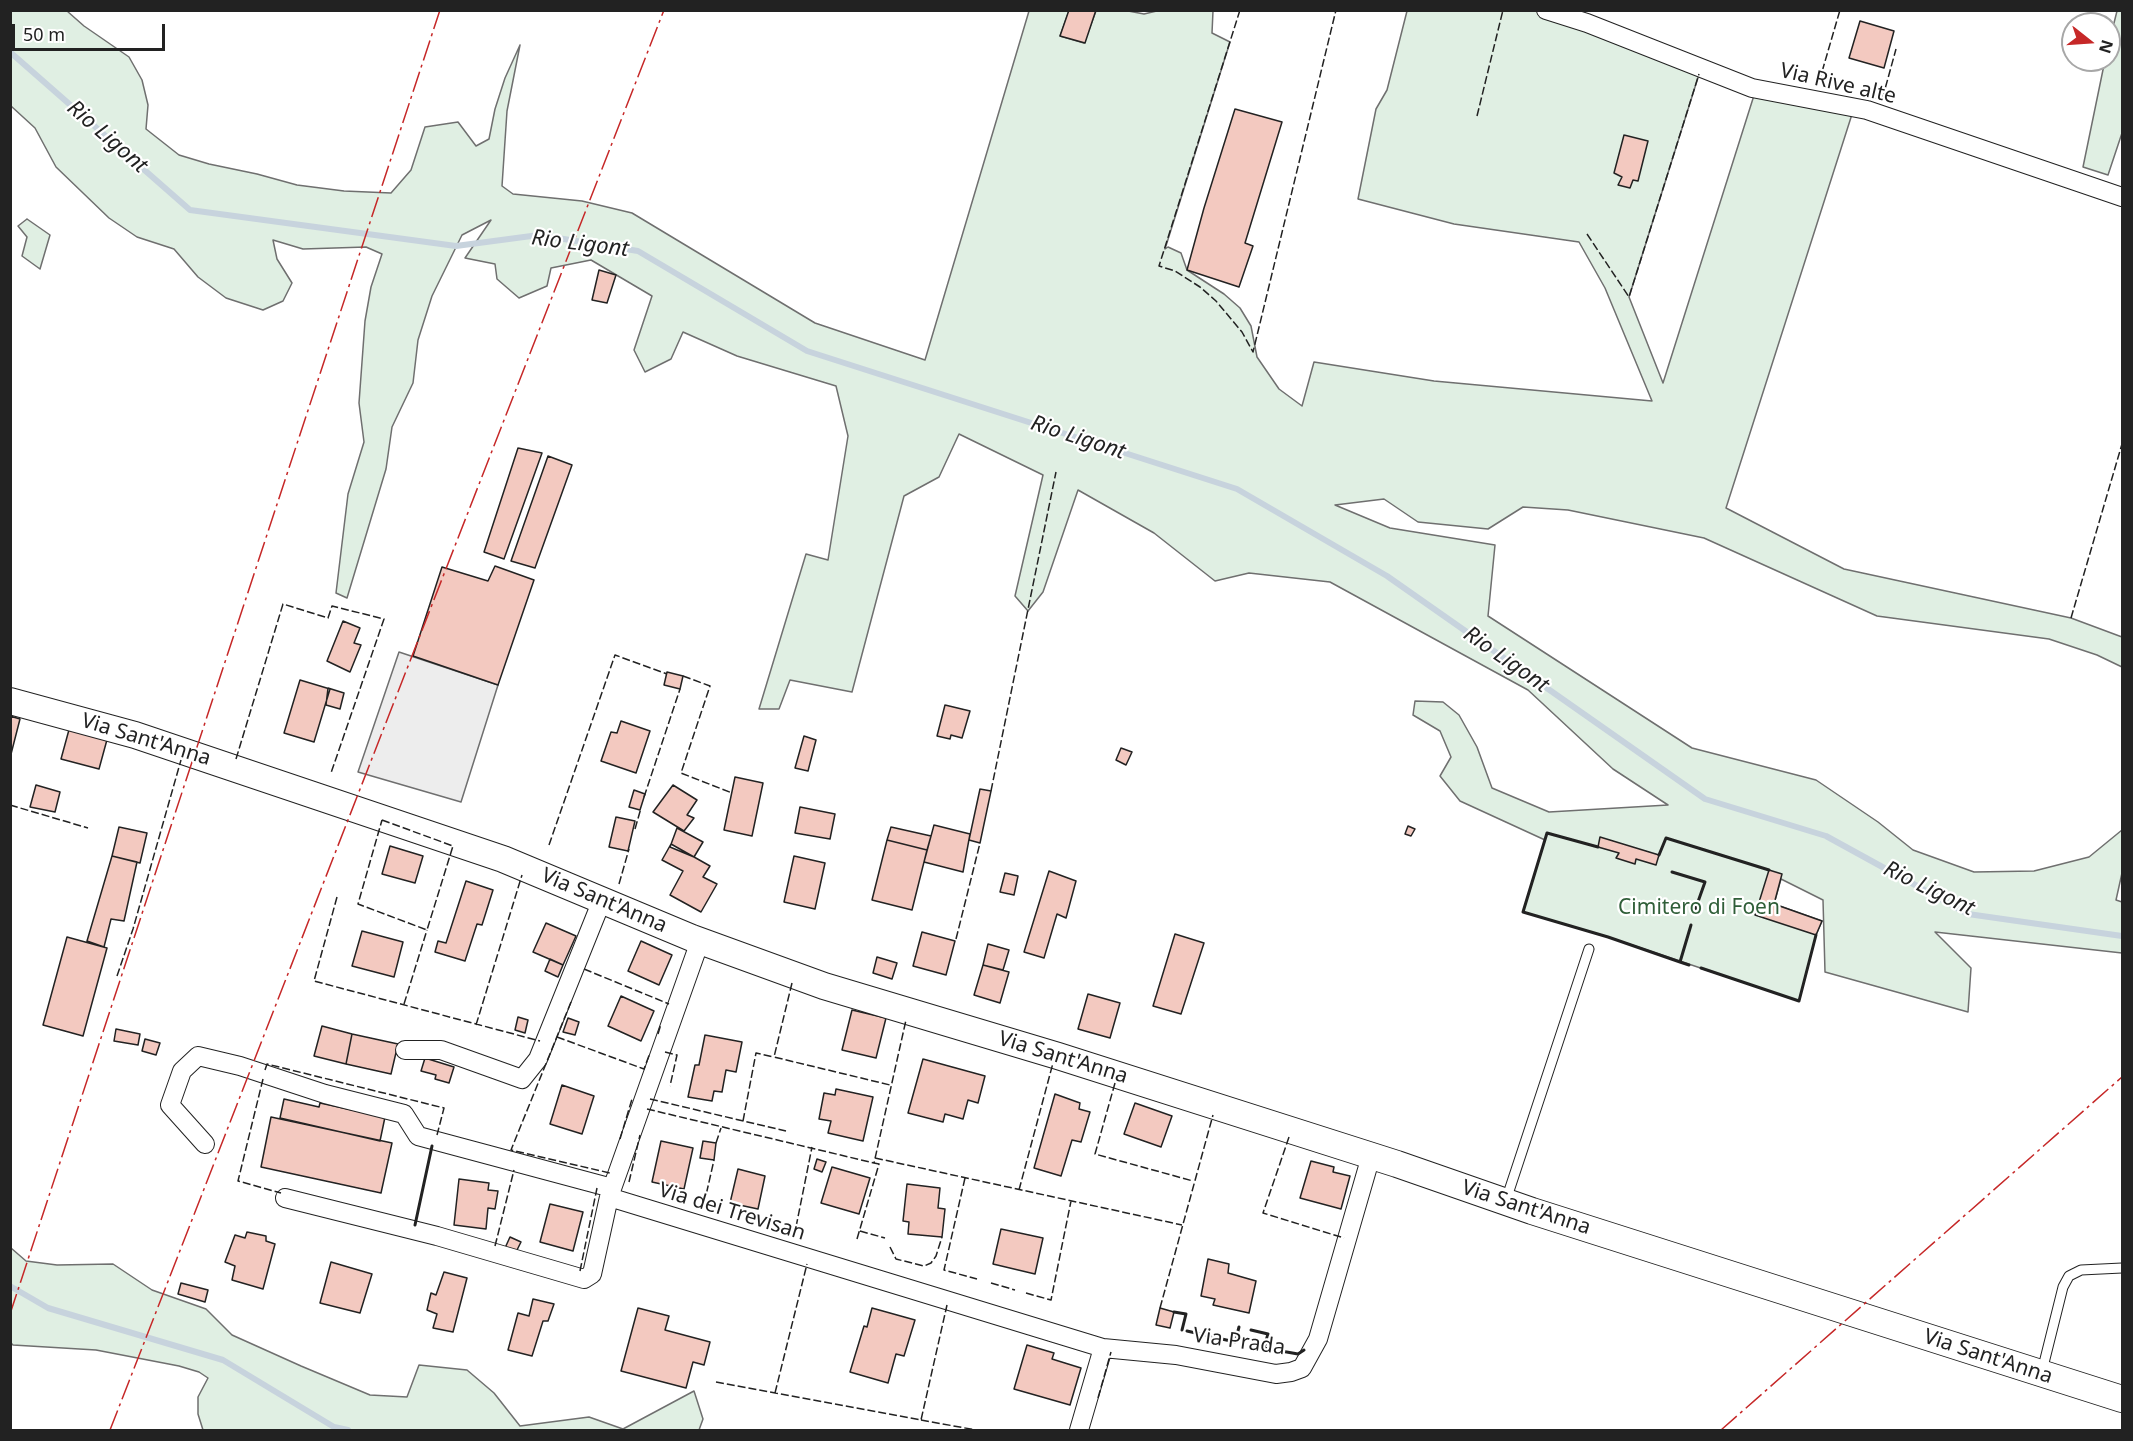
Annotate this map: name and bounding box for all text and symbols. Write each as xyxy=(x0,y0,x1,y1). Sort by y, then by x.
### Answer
scale bar xyxy=(15,12,168,50)
north arrow xyxy=(2061,12,2121,72)
text: 50 m xyxy=(23,22,65,46)
text: N xyxy=(2094,37,2119,56)
street label: Via Rive alte xyxy=(1778,58,1898,110)
water label: Rio Ligont xyxy=(61,95,153,179)
water label: Rio Ligont xyxy=(530,225,630,263)
water label: Rio Ligont xyxy=(1027,410,1129,466)
water label: Rio Ligont xyxy=(1458,621,1554,699)
street label: Via Sant'Anna xyxy=(78,708,214,772)
water label: Rio Ligont xyxy=(1879,856,1979,922)
street label: Via Sant'Anna xyxy=(537,863,671,939)
park label: Cimitero di Foen xyxy=(1618,895,1780,921)
street label: Via Sant'Anna xyxy=(995,1026,1131,1090)
street label: Via Sant'Anna xyxy=(1458,1175,1594,1241)
street label: Via dei Trevisan xyxy=(656,1178,808,1246)
street label: Via Prada xyxy=(1191,1323,1287,1361)
street label: Via Sant'Anna xyxy=(1920,1324,2056,1390)

